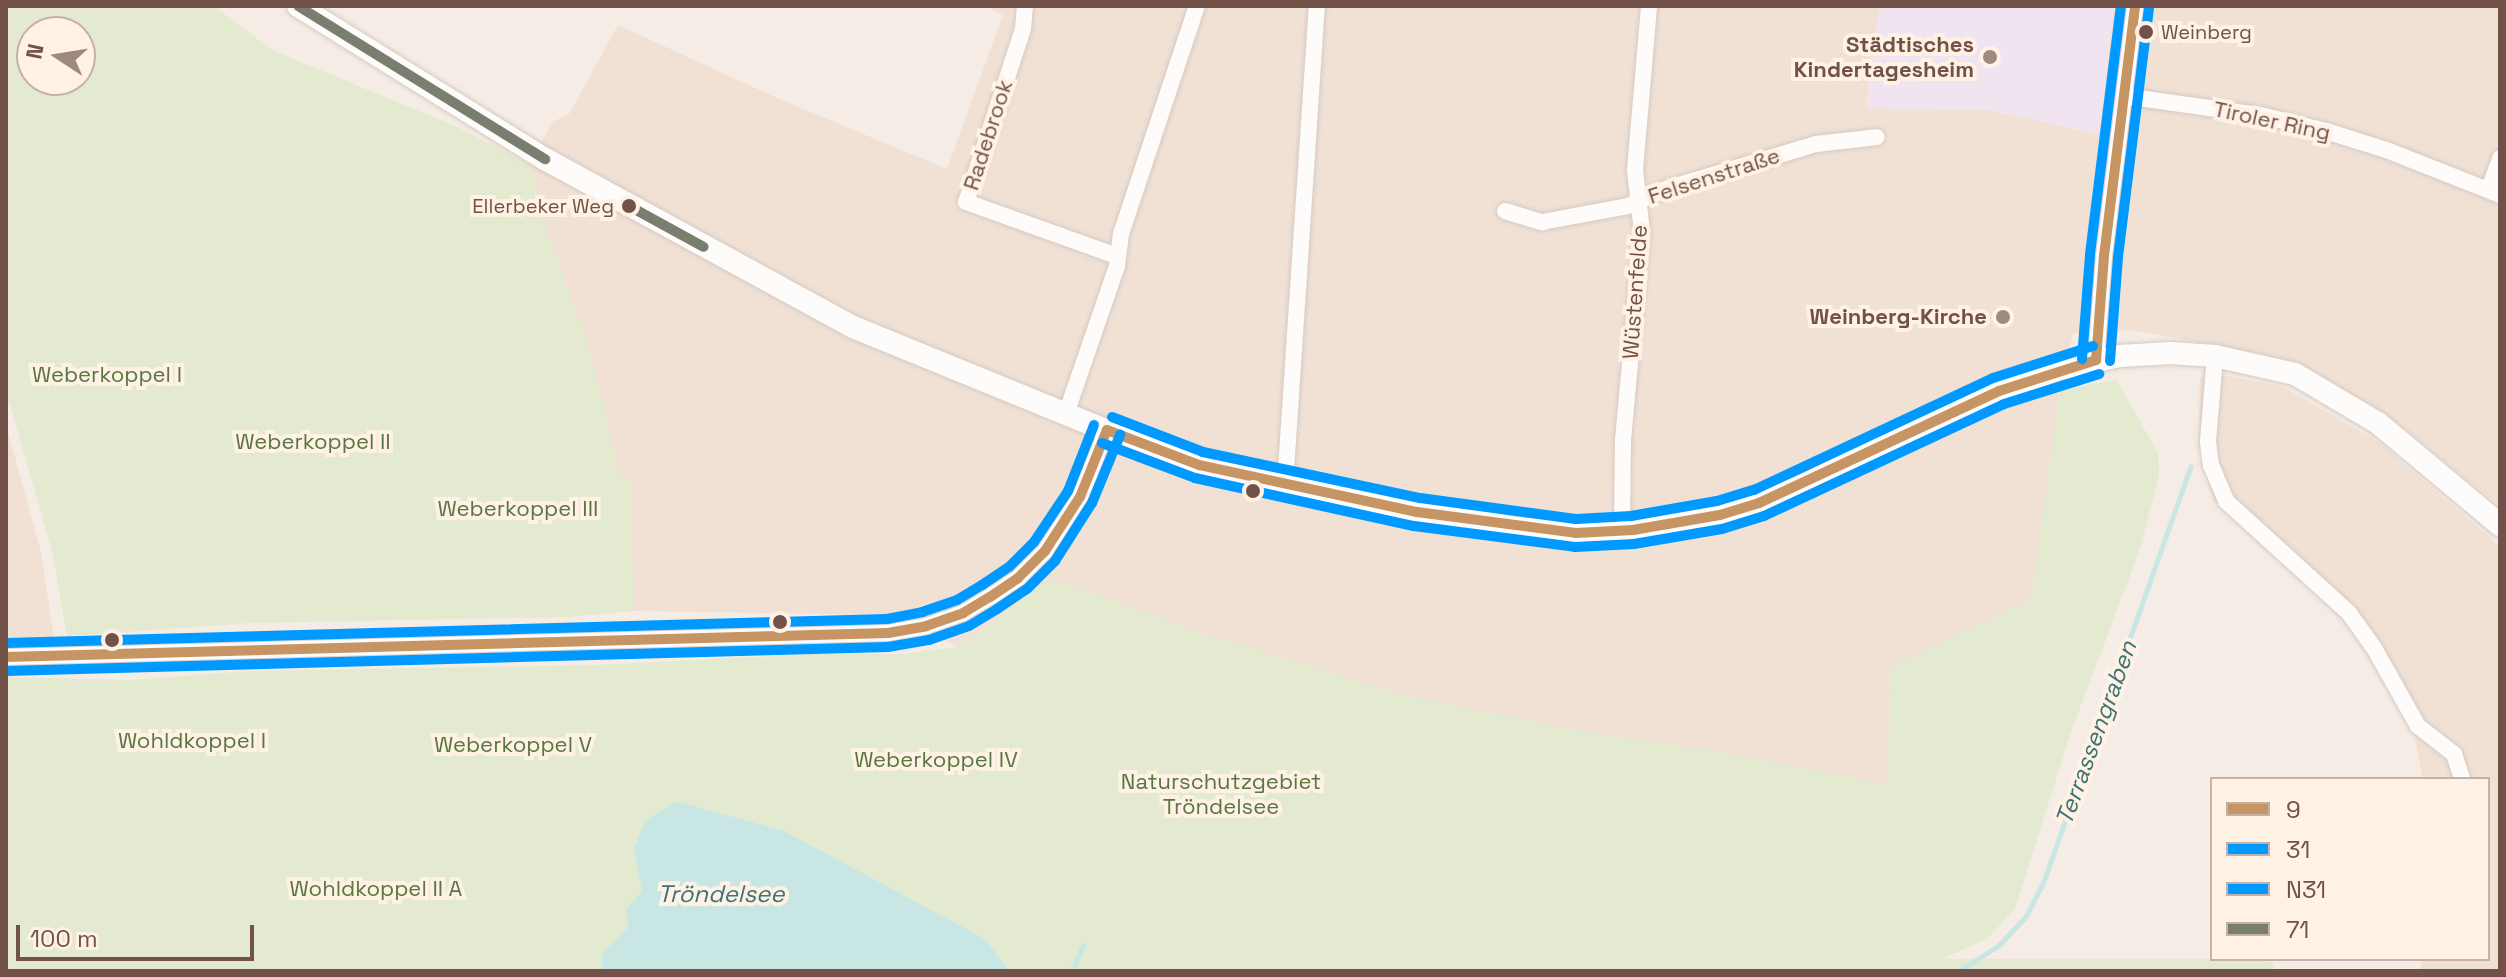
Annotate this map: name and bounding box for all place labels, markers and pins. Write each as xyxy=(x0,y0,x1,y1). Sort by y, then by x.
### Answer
place label: Weinberg xyxy=(2161,20,2252,44)
marker: Weinberg xyxy=(2138,24,2154,40)
place label: Städtisches Kindertagesheim xyxy=(1794,31,1974,82)
marker: Städtisches Kindertagesheim xyxy=(1981,48,1999,66)
place label: Ellerbeker Weg xyxy=(472,194,614,218)
marker: Ellerbeker Weg xyxy=(621,198,637,214)
place label: Weinberg-Kirche xyxy=(1810,304,1987,330)
marker: Weinberg-Kirche xyxy=(1994,308,2012,326)
unlabelled marker xyxy=(1245,483,1261,499)
unlabelled marker xyxy=(772,614,788,630)
unlabelled marker xyxy=(104,632,120,648)

